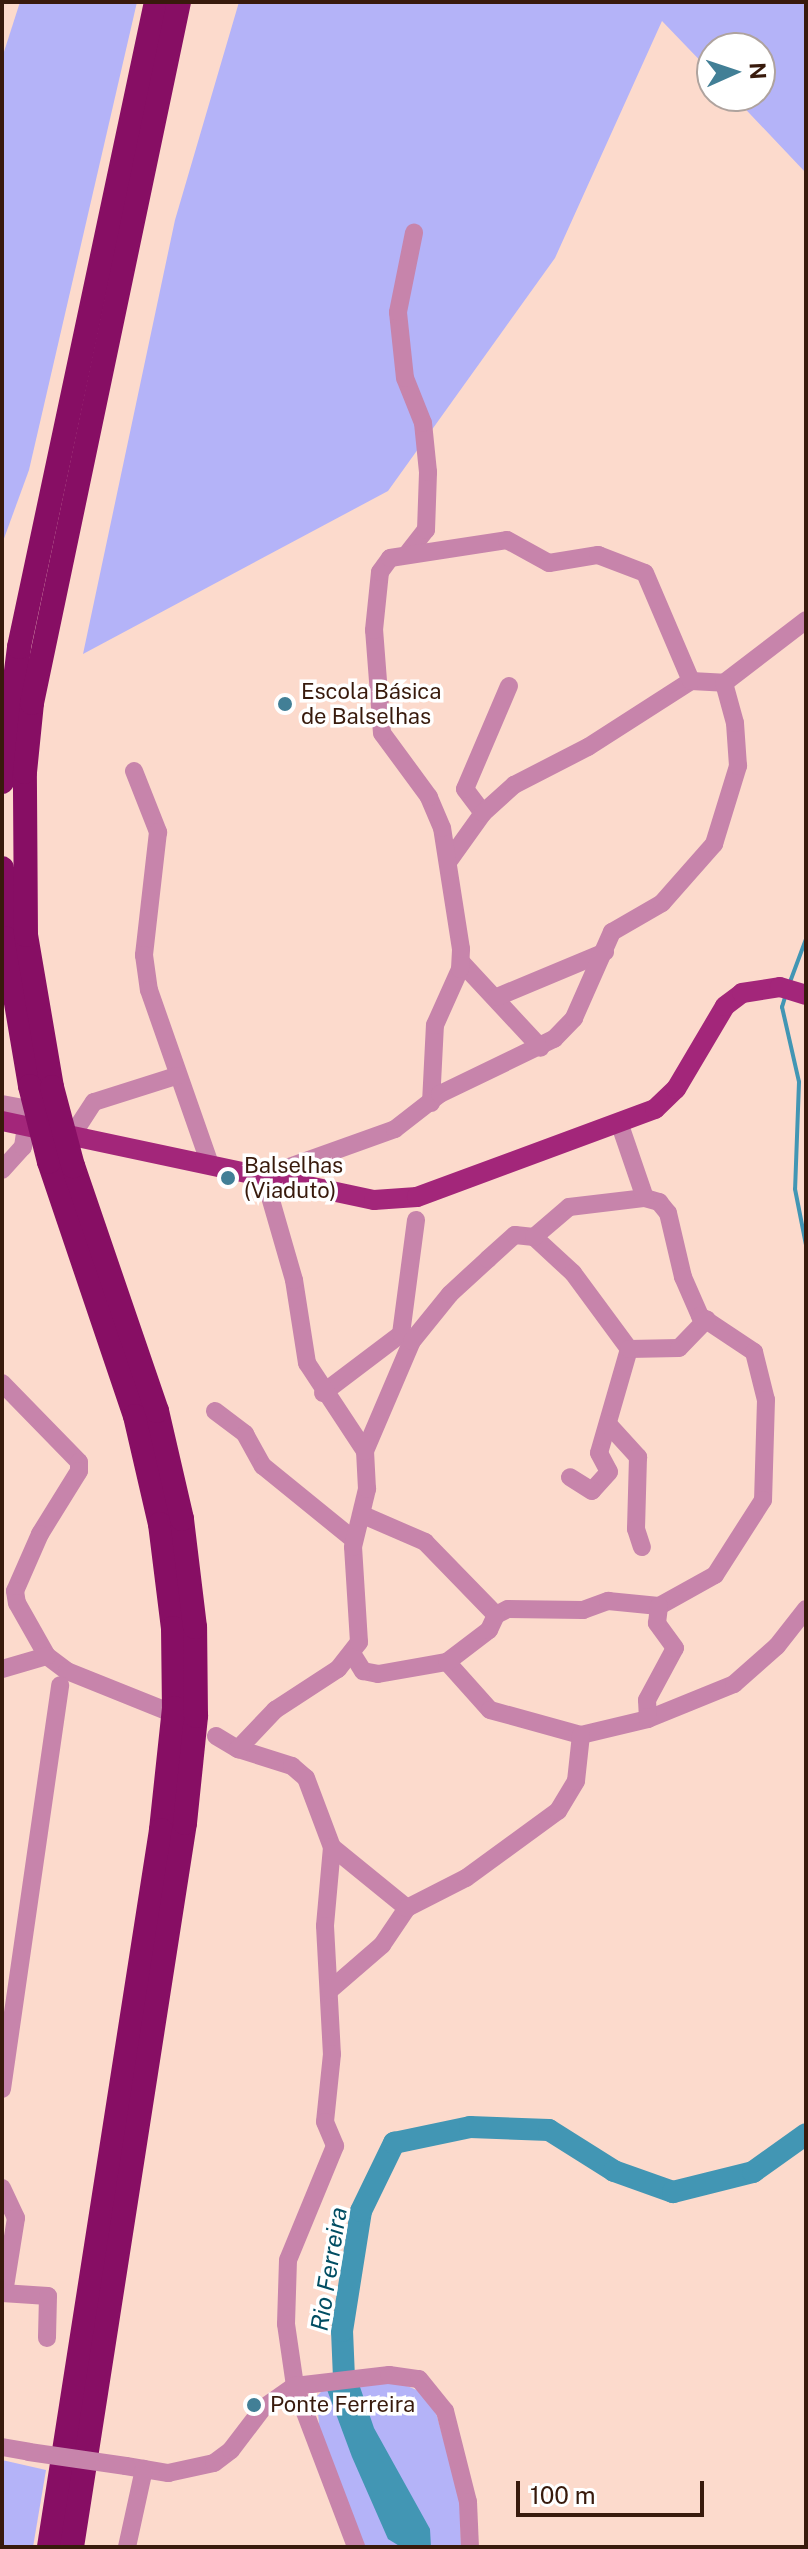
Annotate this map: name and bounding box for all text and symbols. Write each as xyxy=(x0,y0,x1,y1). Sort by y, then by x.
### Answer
north arrow xyxy=(696,32,776,112)
text: N xyxy=(745,62,771,80)
place label: Escola Básica de Balselhas xyxy=(301,678,441,730)
marker: Escola Básica de Balselhas xyxy=(276,695,294,713)
place label: Balselhas (Viaduto) xyxy=(244,1152,343,1204)
marker: Balselhas (Viaduto) xyxy=(219,1169,237,1187)
water label: Rio Ferreira xyxy=(305,2205,353,2333)
place label: Ponte Ferreira xyxy=(270,2392,415,2418)
marker: Ponte Ferreira xyxy=(245,2396,263,2414)
scale bar xyxy=(520,2465,708,2515)
text: 100 m xyxy=(530,2481,596,2509)

